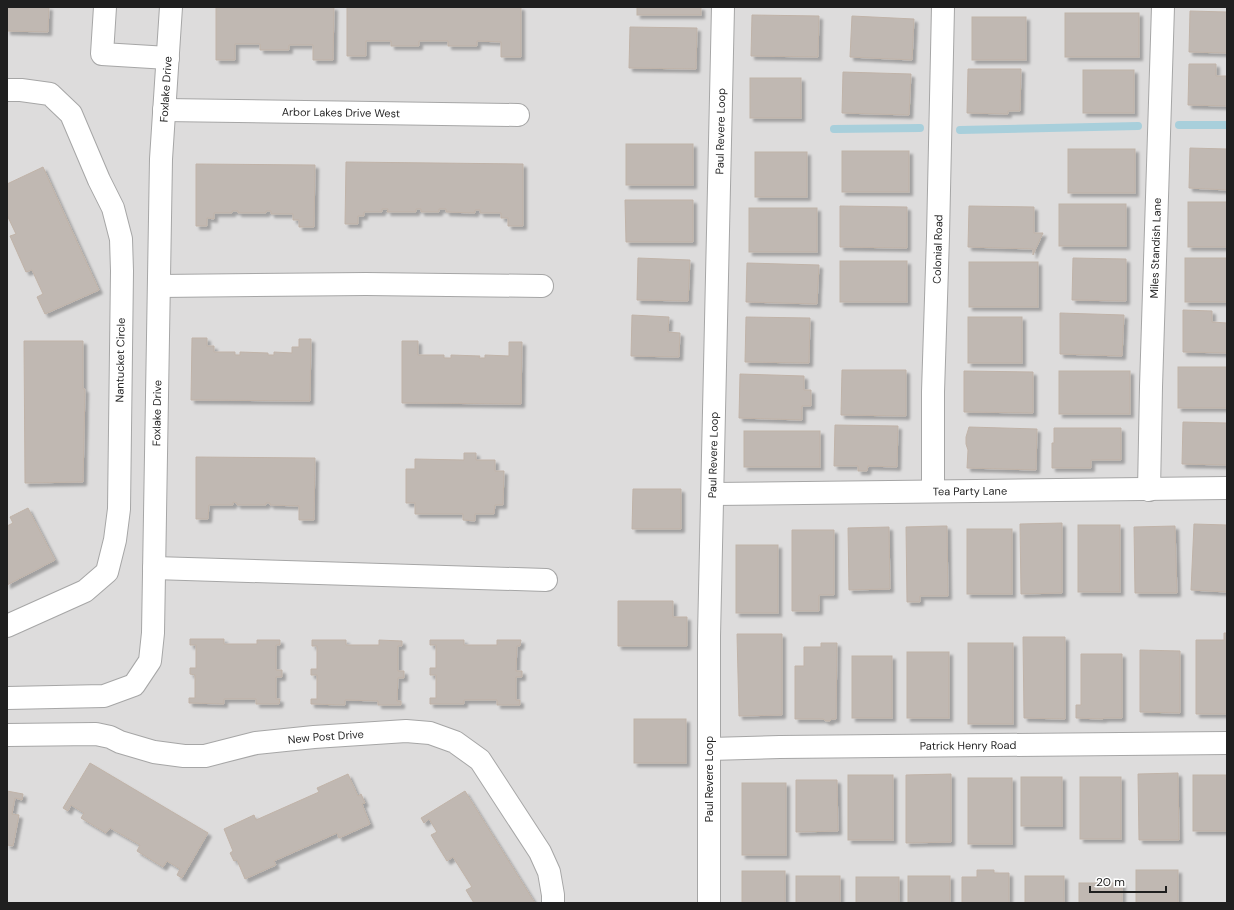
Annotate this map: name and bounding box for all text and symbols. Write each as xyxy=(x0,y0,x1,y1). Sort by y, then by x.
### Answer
street label: Foxlake Drive xyxy=(156,56,175,123)
street label: Paul Revere Loop xyxy=(712,88,728,174)
street label: Arbor Lakes Drive West xyxy=(282,105,400,120)
street label: Miles Standish Lane xyxy=(1147,197,1164,299)
street label: Colonial Road xyxy=(929,214,945,284)
street label: Nantucket Circle xyxy=(112,318,128,402)
street label: Foxlake Drive xyxy=(149,380,164,446)
street label: Paul Revere Loop xyxy=(705,412,721,498)
street label: Tea Party Lane xyxy=(933,484,1007,498)
street label: New Post Drive xyxy=(287,727,364,747)
street label: Paul Revere Loop xyxy=(702,736,716,822)
street label: Patrick Henry Road xyxy=(920,738,1016,753)
scale bar xyxy=(1090,868,1166,894)
text: 20 m xyxy=(1096,874,1125,890)

